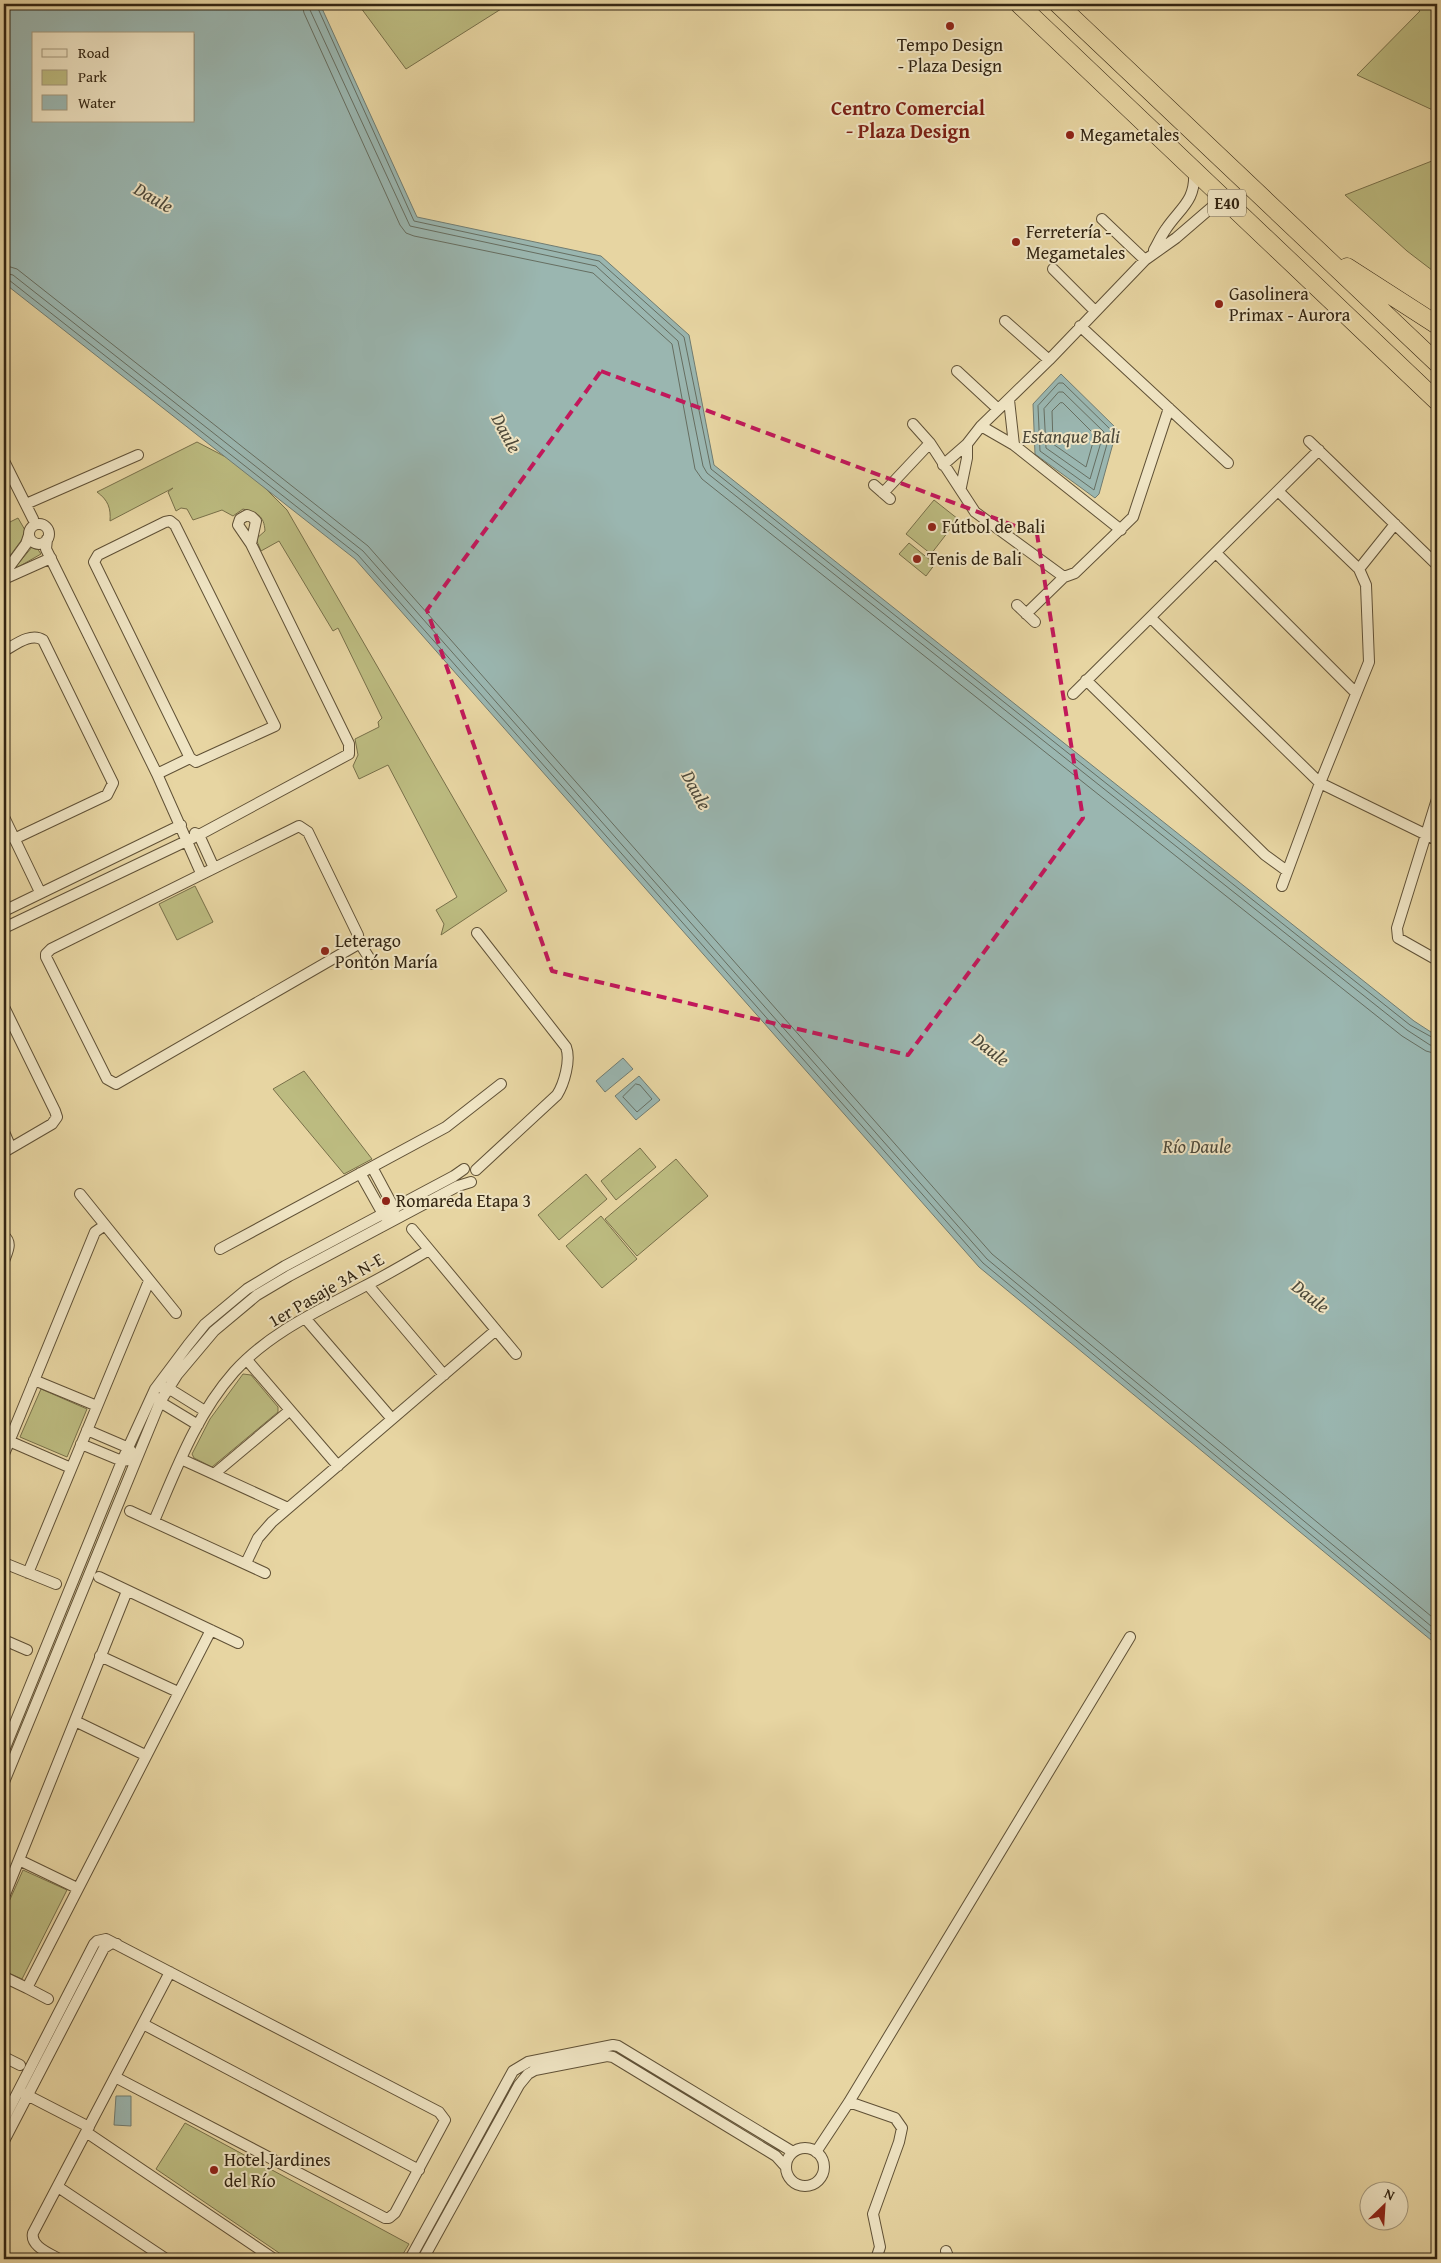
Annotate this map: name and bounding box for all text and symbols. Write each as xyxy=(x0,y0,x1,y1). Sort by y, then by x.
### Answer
marker: Tempo Design - Plaza Design xyxy=(944,20,956,32)
place label: Tempo Design - Plaza Design xyxy=(897,31,1003,79)
legend xyxy=(32,32,195,122)
text: Road xyxy=(78,42,109,63)
text: Park xyxy=(78,66,107,87)
text: Water xyxy=(78,92,116,113)
district label: Centro Comercial - Plaza Design xyxy=(831,93,985,145)
place label: Megametales xyxy=(1080,121,1179,148)
marker: Megametales xyxy=(1064,129,1076,141)
water label: Daule xyxy=(128,174,179,220)
road number: E40 xyxy=(1208,190,1246,217)
place label: Ferretería - Megametales xyxy=(1026,218,1125,266)
marker: Ferretería - Megametales xyxy=(1010,236,1022,248)
place label: Gasolinera Primax - Aurora xyxy=(1229,280,1351,328)
marker: Gasolinera Primax - Aurora xyxy=(1213,298,1225,310)
water label: Daule xyxy=(484,407,529,458)
water label: Estanque Bali xyxy=(1021,422,1120,450)
place label: Fútbol de Bali xyxy=(942,513,1045,540)
marker: Fútbol de Bali xyxy=(926,521,938,533)
place label: Tenis de Bali xyxy=(927,545,1022,572)
marker: Tenis de Bali xyxy=(911,553,923,565)
water label: Daule xyxy=(674,764,719,815)
place label: Leterago Pontón María xyxy=(335,927,438,975)
marker: Leterago Pontón María xyxy=(319,945,331,957)
water label: Daule xyxy=(965,1025,1016,1073)
water label: Río Daule xyxy=(1162,1132,1232,1160)
place label: Romareda Etapa 3 xyxy=(396,1187,531,1214)
marker: Romareda Etapa 3 xyxy=(380,1195,392,1207)
street label: 1er Pasaje 3A N-E xyxy=(263,1245,389,1334)
water label: Daule xyxy=(1285,1272,1336,1320)
place label: Hotel Jardines del Río xyxy=(224,2146,331,2194)
marker: Hotel Jardines del Río xyxy=(208,2164,220,2176)
north arrow xyxy=(1358,2180,1408,2230)
text: N xyxy=(1381,2183,1399,2206)

